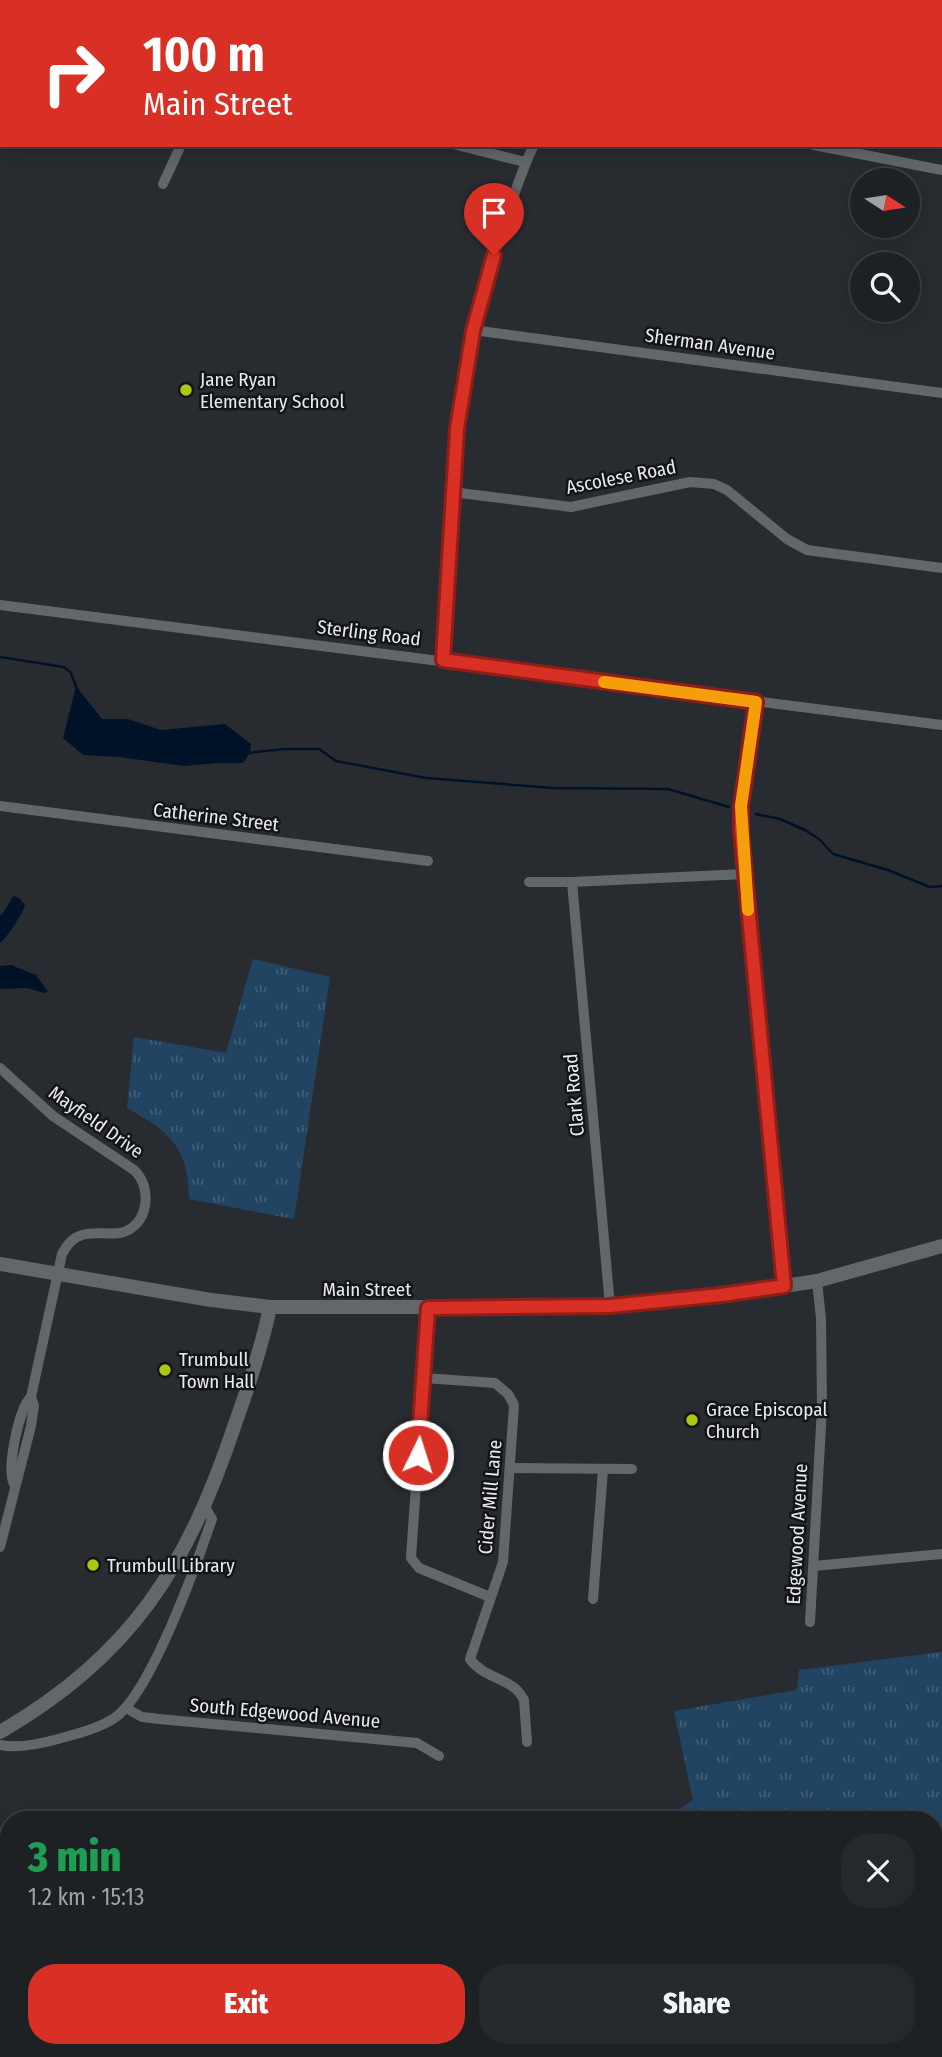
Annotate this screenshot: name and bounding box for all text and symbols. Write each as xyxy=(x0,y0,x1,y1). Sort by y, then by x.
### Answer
text: 100 m xyxy=(143,25,265,84)
icon: right xyxy=(28,28,119,119)
text: Main Street xyxy=(143,85,293,123)
north arrow xyxy=(850,168,920,238)
map controls xyxy=(850,168,920,322)
pin xyxy=(464,183,524,255)
icon: arrive xyxy=(475,194,513,232)
button: search xyxy=(850,252,920,322)
street label: Sherman Avenue xyxy=(644,323,776,365)
place label: Jane Ryan Elementary School xyxy=(200,368,345,413)
marker: Jane Ryan Elementary School xyxy=(178,382,194,398)
street label: Ascolese Road xyxy=(564,455,678,499)
street label: Sterling Road xyxy=(316,615,422,651)
street label: Catherine Street xyxy=(152,798,281,836)
street label: Clark Road xyxy=(559,1053,589,1137)
street label: Mayfield Drive xyxy=(44,1081,148,1163)
street label: Main Street xyxy=(323,1278,412,1301)
place label: Trumbull Town Hall xyxy=(179,1348,254,1393)
marker: Trumbull Town Hall xyxy=(157,1362,173,1378)
place label: Grace Episcopal Church xyxy=(706,1398,827,1443)
marker: Grace Episcopal Church xyxy=(684,1412,700,1428)
position arrow xyxy=(381,1418,455,1492)
street label: Cider Mill Lane xyxy=(474,1439,506,1555)
street label: Edgewood Avenue xyxy=(782,1463,812,1605)
place label: Trumbull Library xyxy=(107,1554,235,1577)
marker: Trumbull Library xyxy=(85,1557,101,1573)
street label: South Edgewood Avenue xyxy=(189,1693,381,1733)
text: 3 min xyxy=(28,1832,121,1882)
button: close xyxy=(841,1834,915,1908)
text: 1.2 km · 15:13 xyxy=(28,1883,144,1911)
button: Exit xyxy=(28,1964,465,2044)
button: Share xyxy=(479,1964,915,2044)

